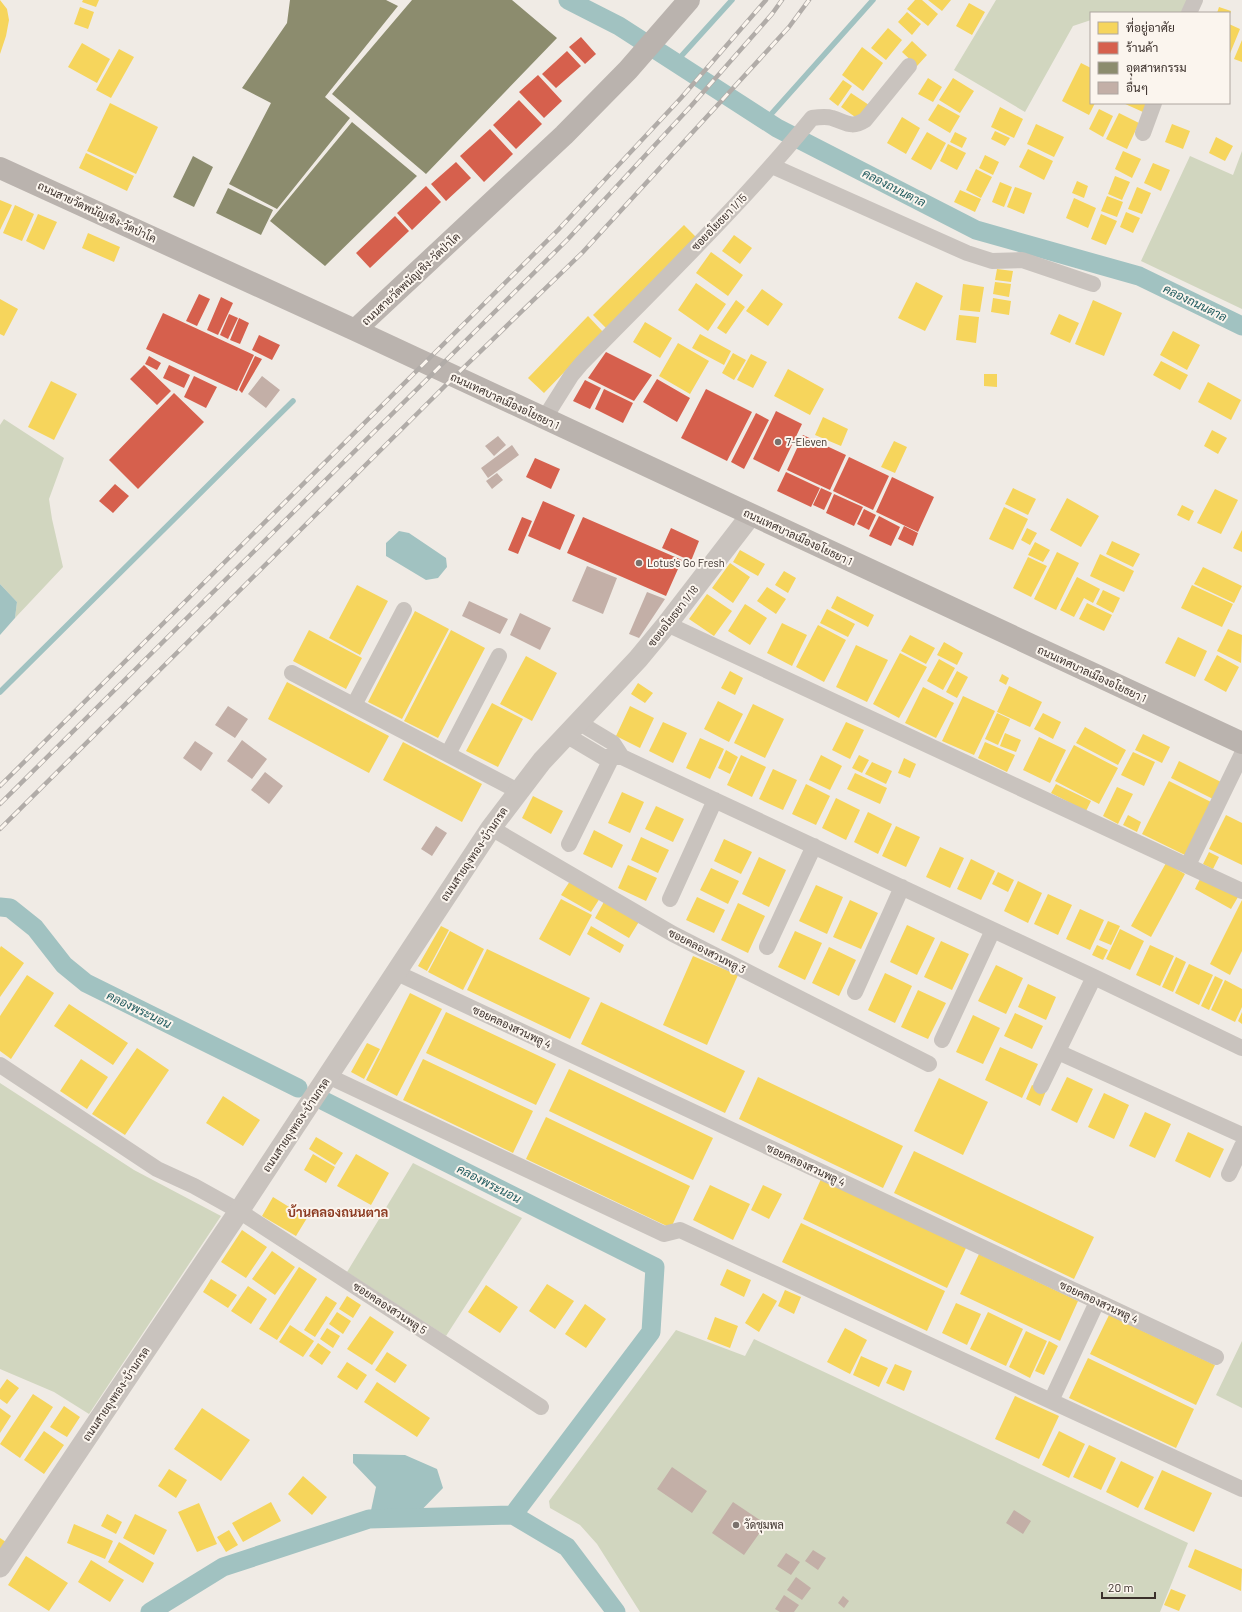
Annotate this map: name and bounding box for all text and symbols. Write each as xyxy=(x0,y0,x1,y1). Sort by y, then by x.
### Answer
legend xyxy=(1090,12,1230,104)
text: ที่อยู่อาศัย xyxy=(1126,17,1175,36)
text: ร้านค้า xyxy=(1126,40,1158,54)
text: อุตสาหกรรม xyxy=(1126,60,1187,77)
text: อื่นๆ xyxy=(1126,77,1148,95)
water label: คลองถนนตาล xyxy=(861,165,928,209)
street label: ถนนสายวัดพนัญเชิง-วัดป่าโค xyxy=(35,177,159,246)
street label: ซอยอโยธยา 1/15 xyxy=(688,190,749,253)
street label: ถนนสายวัดพนัญเชิง-วัดป่าโค xyxy=(358,229,463,328)
water label: คลองถนนตาล xyxy=(1161,281,1230,324)
street label: ถนนเทศบาลเมืองอโยธยา 1 xyxy=(449,369,562,432)
place label: 7-Eleven xyxy=(786,435,827,448)
marker: 7-Eleven xyxy=(773,437,783,447)
street label: ถนนเทศบาลเมืองอโยธยา 1 xyxy=(742,505,855,568)
place label: Lotus's Go Fresh xyxy=(647,556,725,569)
marker: Lotus's Go Fresh xyxy=(634,558,644,568)
street label: ซอยอโยธยา 1/18 xyxy=(644,582,701,649)
street label: ถนนเทศบาลเมืองอโยธยา 1 xyxy=(1036,642,1149,705)
street label: ถนนสายถุงทอง-บ้านกรด xyxy=(437,804,512,905)
street label: ซอยคลองสวนพลู 3 xyxy=(665,925,748,977)
water label: คลองพระนอน xyxy=(105,987,174,1031)
street label: ซอยคลองสวนพลู 4 xyxy=(470,1003,554,1052)
street label: ถนนสายถุงทอง-บ้านกรด xyxy=(259,1075,334,1176)
street label: ซอยคลองสวนพลู 4 xyxy=(764,1141,848,1190)
water label: คลองพระนอน xyxy=(455,1161,524,1205)
district label: บ้านคลองถนนตาล xyxy=(288,1204,388,1220)
street label: ซอยคลองสวนพลู 4 xyxy=(1057,1278,1141,1327)
street label: ซอยคลองสวนพลู 5 xyxy=(350,1279,430,1338)
street label: ถนนสายถุงทอง-บ้านกรด xyxy=(79,1344,154,1445)
place label: วัดชุมพล xyxy=(744,1518,784,1534)
marker: วัดชุมพล xyxy=(731,1520,741,1530)
scale bar xyxy=(1102,1574,1155,1600)
text: 20 m xyxy=(1108,1580,1134,1594)

